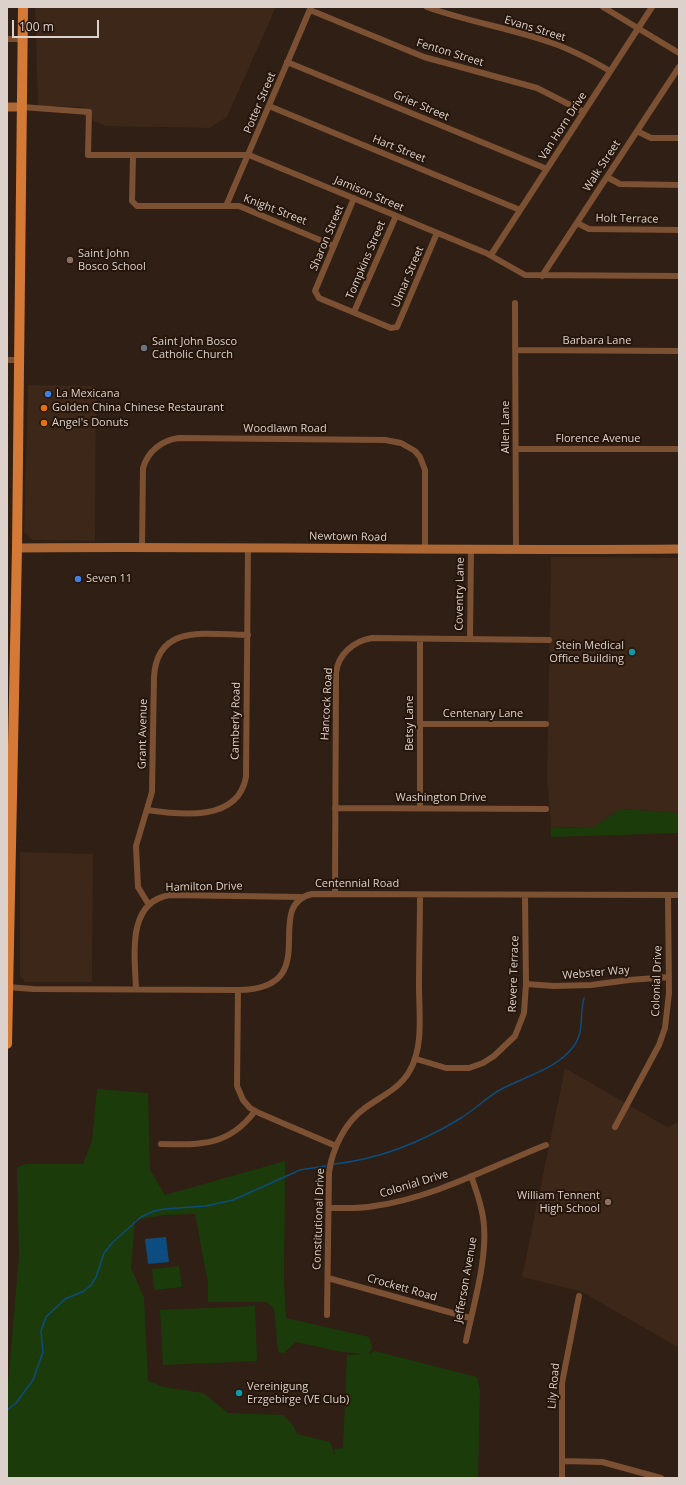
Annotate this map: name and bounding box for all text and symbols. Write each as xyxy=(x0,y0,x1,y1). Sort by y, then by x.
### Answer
scale bar xyxy=(14,12,101,38)
street label: Evans Street xyxy=(503,13,567,45)
text: 100 m xyxy=(19,18,54,35)
street label: Fenton Street xyxy=(415,37,485,69)
street label: Potter Street xyxy=(241,70,279,136)
street label: Grier Street xyxy=(391,88,451,124)
street label: Van Horn Drive xyxy=(536,90,590,162)
street label: Hart Street xyxy=(370,132,428,166)
street label: Walk Street xyxy=(581,138,623,194)
street label: Jamison Street xyxy=(332,173,406,215)
street label: Knight Street xyxy=(242,192,308,228)
street label: Sharon Street xyxy=(307,203,347,273)
street label: Holt Terrace xyxy=(595,212,659,226)
street label: Tompkins Street xyxy=(344,219,388,301)
street label: Ulmar Street xyxy=(389,244,427,310)
place label: Saint John Bosco School xyxy=(78,247,146,273)
marker: Saint John Bosco School xyxy=(65,255,75,265)
street label: Barbara Lane xyxy=(563,334,631,348)
place label: Saint John Bosco Catholic Church xyxy=(152,335,237,361)
marker: Saint John Bosco Catholic Church xyxy=(139,343,149,353)
place label: La Mexicana xyxy=(56,387,120,401)
marker: La Mexicana xyxy=(43,389,53,399)
street label: Allen Lane xyxy=(499,400,513,454)
place label: Golden China Chinese Restaurant xyxy=(52,401,224,415)
marker: Golden China Chinese Restaurant xyxy=(39,403,49,413)
place label: Angel's Donuts xyxy=(52,416,128,430)
marker: Angel's Donuts xyxy=(39,418,49,428)
street label: Woodlawn Road xyxy=(243,422,327,436)
street label: Florence Avenue xyxy=(555,432,641,446)
street label: Newtown Road xyxy=(309,530,387,544)
street label: Coventry Lane xyxy=(453,557,467,631)
place label: Seven 11 xyxy=(86,572,132,586)
marker: Seven 11 xyxy=(73,574,83,584)
place label: Stein Medical Office Building xyxy=(549,639,624,665)
marker: Stein Medical Office Building xyxy=(627,647,637,657)
street label: Hancock Road xyxy=(318,667,336,741)
street label: Camberly Road xyxy=(229,682,243,760)
street label: Betsy Lane xyxy=(403,695,417,751)
street label: Grant Avenue xyxy=(136,699,150,769)
street label: Centenary Lane xyxy=(443,707,523,721)
street label: Washington Drive xyxy=(396,791,486,805)
street label: Centennial Road xyxy=(315,877,399,891)
street label: Hamilton Drive xyxy=(165,880,243,894)
street label: Revere Terrace xyxy=(506,935,522,1013)
street label: Colonial Drive xyxy=(649,945,665,1017)
street label: Webster Way xyxy=(562,963,630,983)
street label: Colonial Drive xyxy=(378,1167,450,1201)
street label: Constitutional Drive xyxy=(311,1168,327,1270)
place label: William Tennent High School xyxy=(517,1189,600,1215)
marker: William Tennent High School xyxy=(603,1197,613,1207)
street label: Jefferson Avenue xyxy=(452,1236,480,1324)
street label: Crockett Road xyxy=(365,1272,439,1304)
street label: Lily Road xyxy=(545,1363,563,1409)
place label: Vereinigung Erzgebirge (VE Club) xyxy=(247,1380,349,1406)
marker: Vereinigung Erzgebirge (VE Club) xyxy=(234,1388,244,1398)

